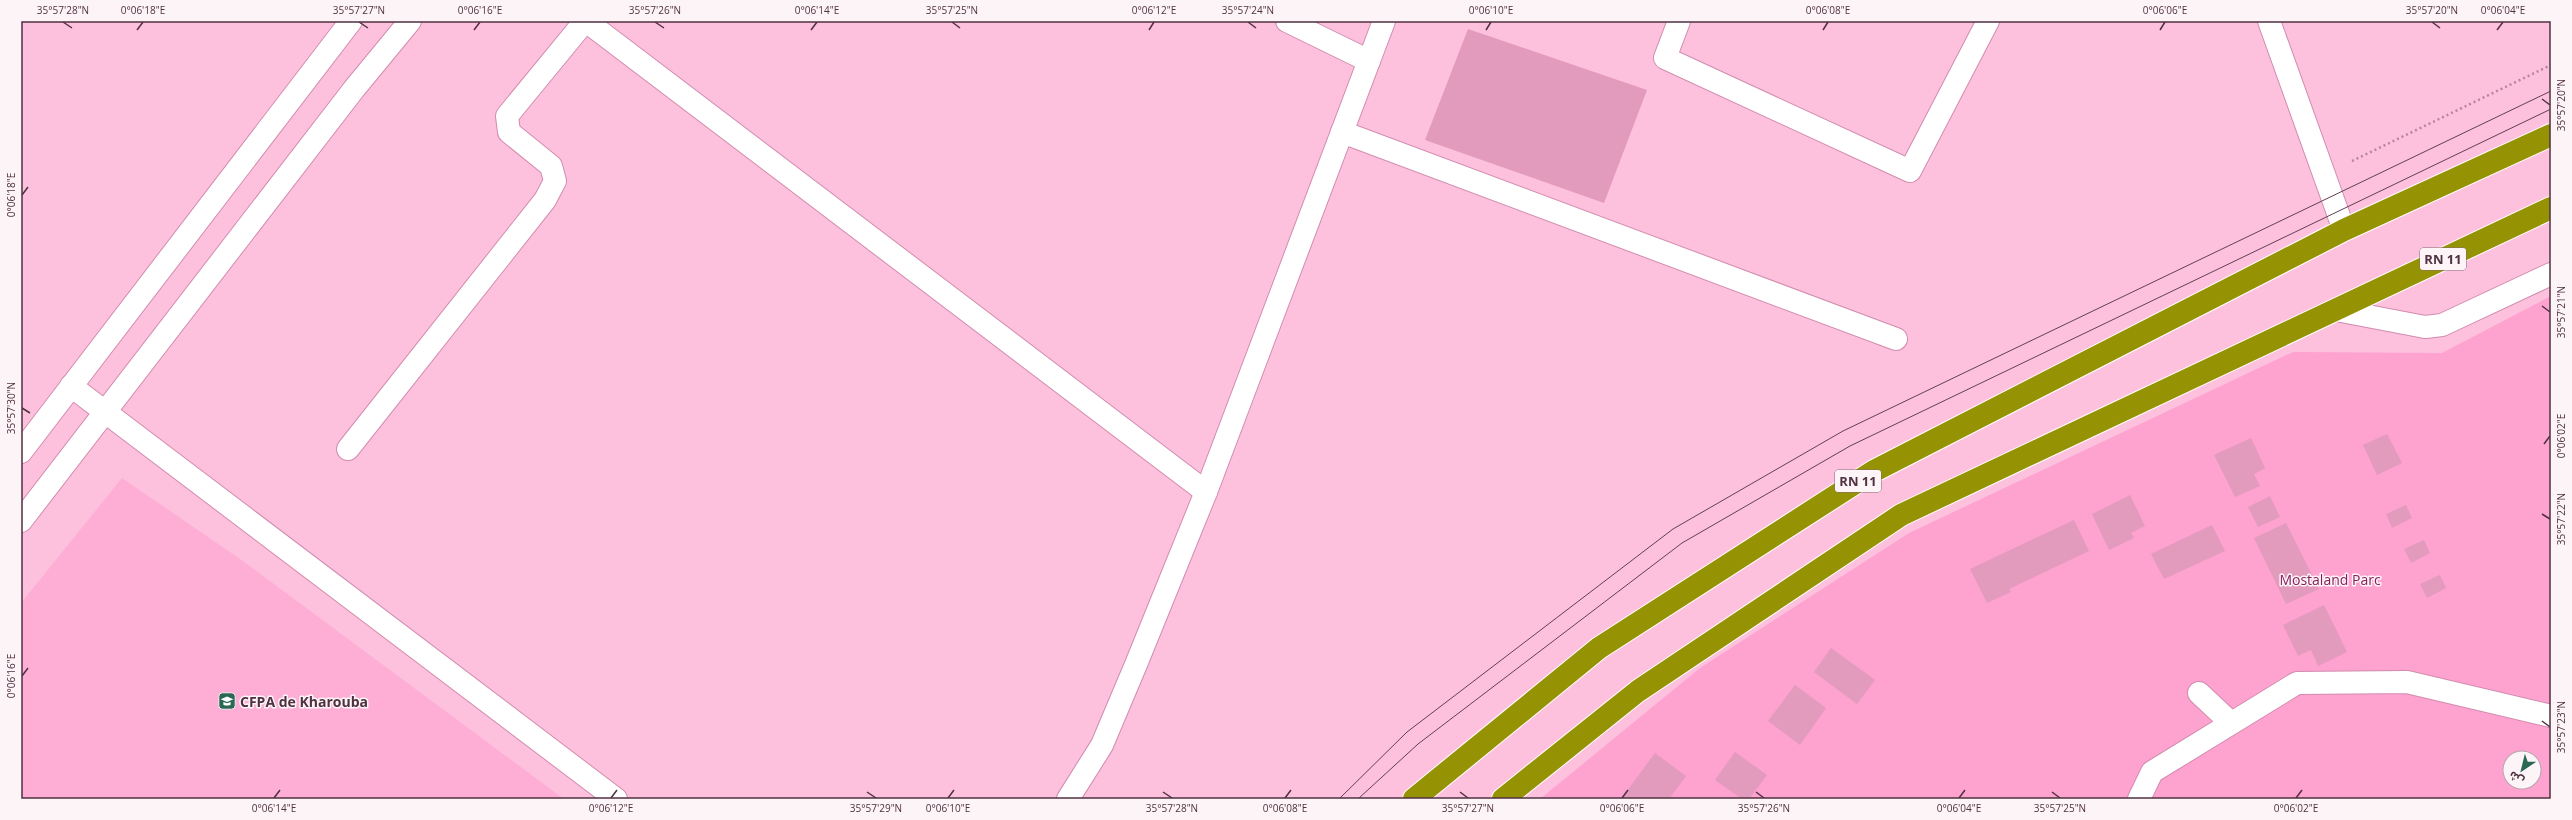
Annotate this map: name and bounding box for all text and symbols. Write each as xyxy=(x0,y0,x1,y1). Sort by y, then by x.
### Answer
text: 35°57'28"N xyxy=(37,3,89,17)
text: 0°06'18"E xyxy=(121,3,165,17)
text: 35°57'27"N xyxy=(333,3,385,17)
text: 0°06'16"E xyxy=(458,3,502,17)
text: 35°57'26"N xyxy=(629,3,681,17)
text: 0°06'14"E xyxy=(795,3,839,17)
text: 35°57'25"N xyxy=(926,3,978,17)
text: 0°06'12"E xyxy=(1132,3,1176,17)
text: 35°57'24"N xyxy=(1222,3,1274,17)
text: 0°06'10"E xyxy=(1469,3,1513,17)
text: 0°06'08"E xyxy=(1806,3,1850,17)
text: 0°06'06"E xyxy=(2143,3,2187,17)
text: 35°57'20"N xyxy=(2406,3,2458,17)
text: 0°06'04"E xyxy=(2481,3,2525,17)
text: 35°57'20"N xyxy=(2554,79,2568,131)
text: 0°06'18"E xyxy=(4,173,18,217)
road number: RN 11 xyxy=(2420,248,2466,270)
text: 35°57'21"N xyxy=(2554,286,2568,338)
text: 35°57'30"N xyxy=(4,382,18,434)
text: 0°06'02"E xyxy=(2554,414,2568,458)
road number: RN 11 xyxy=(1835,470,1881,492)
text: 35°57'22"N xyxy=(2554,493,2568,545)
park label: Mostaland Parc xyxy=(2279,570,2381,589)
text: 0°06'16"E xyxy=(4,654,18,698)
school or university icon: CFPA de Kharouba xyxy=(217,691,237,711)
place label: CFPA de Kharouba xyxy=(240,692,368,711)
text: 35°57'23"N xyxy=(2554,701,2568,753)
north arrow xyxy=(2502,750,2542,790)
text: ش xyxy=(2505,768,2526,789)
text: 0°06'14"E xyxy=(252,801,296,815)
text: 0°06'12"E xyxy=(589,801,633,815)
text: 35°57'29"N xyxy=(850,801,902,815)
text: 0°06'10"E xyxy=(926,801,970,815)
text: 35°57'28"N xyxy=(1146,801,1198,815)
text: 0°06'08"E xyxy=(1263,801,1307,815)
text: 35°57'27"N xyxy=(1442,801,1494,815)
text: 0°06'06"E xyxy=(1600,801,1644,815)
text: 35°57'26"N xyxy=(1738,801,1790,815)
text: 0°06'04"E xyxy=(1937,801,1981,815)
text: 35°57'25"N xyxy=(2034,801,2086,815)
text: 0°06'02"E xyxy=(2274,801,2318,815)

